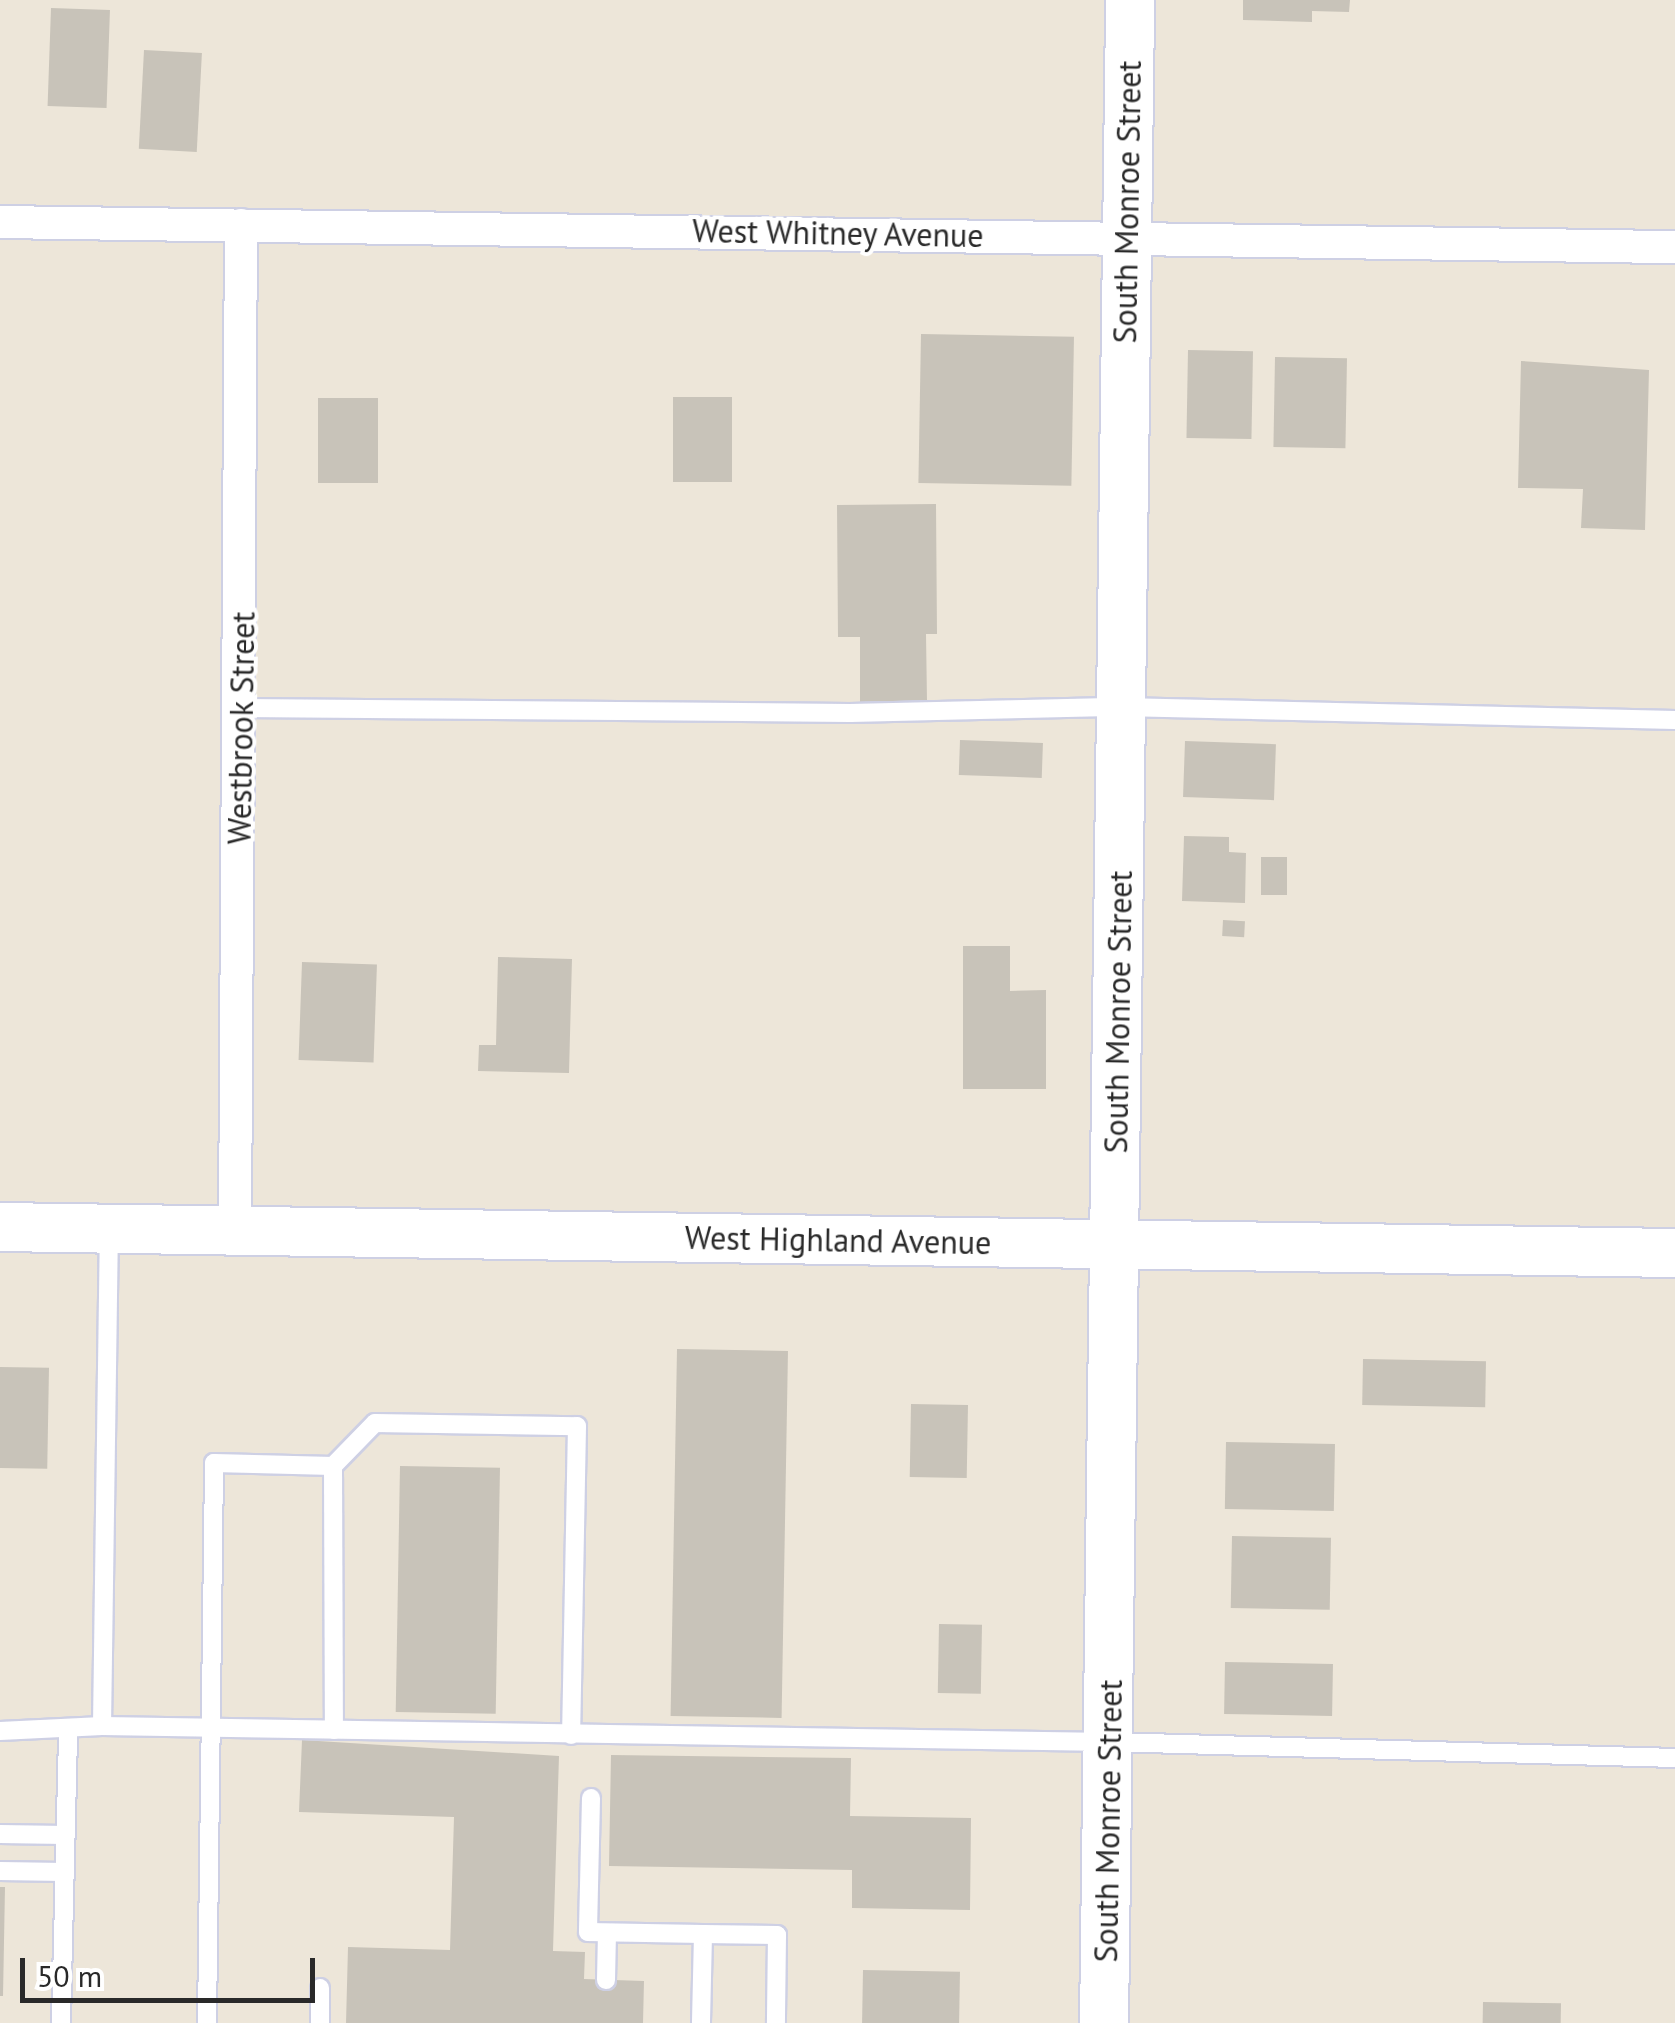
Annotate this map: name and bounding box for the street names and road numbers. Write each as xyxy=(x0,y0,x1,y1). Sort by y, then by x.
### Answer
street label: South Monroe Street xyxy=(1105,60,1149,344)
street label: West Whitney Avenue xyxy=(691,211,985,255)
street label: Westbrook Street xyxy=(220,611,262,845)
street label: South Monroe Street xyxy=(1096,870,1140,1154)
street label: West Highland Avenue xyxy=(684,1218,992,1262)
street label: South Monroe Street xyxy=(1086,1679,1130,1963)

